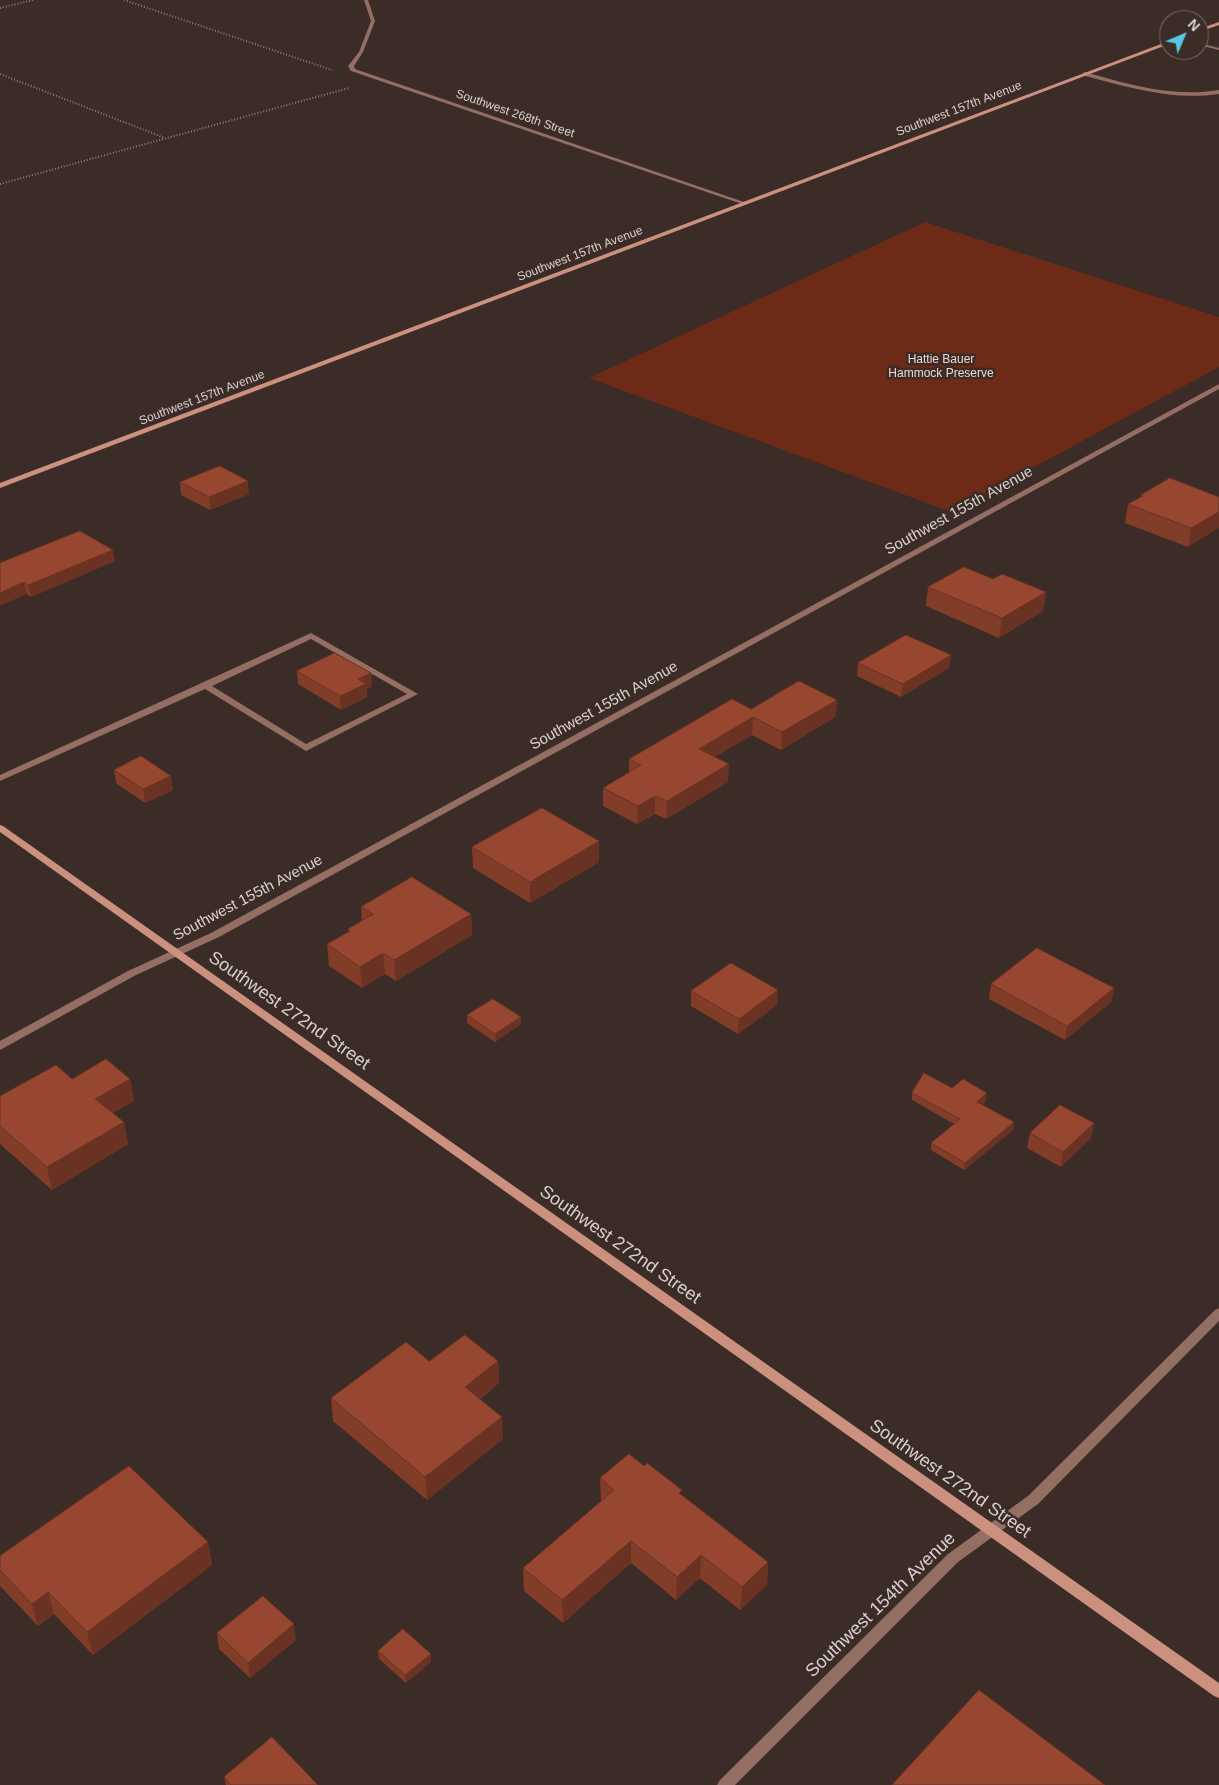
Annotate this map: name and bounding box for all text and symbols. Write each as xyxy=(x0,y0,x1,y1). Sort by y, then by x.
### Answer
north arrow xyxy=(1159,10,1209,60)
text: N xyxy=(1185,16,1203,34)
street label: Southwest 157th Avenue xyxy=(894,78,1024,140)
street label: Southwest 268th Street xyxy=(454,87,576,141)
street label: Southwest 157th Avenue xyxy=(515,223,645,285)
park label: Hattie Bauer Hammock Preserve xyxy=(888,353,994,381)
street label: Southwest 157th Avenue xyxy=(137,367,267,429)
street label: Southwest 155th Avenue xyxy=(882,463,1036,559)
street label: Southwest 155th Avenue xyxy=(527,658,681,754)
street label: Southwest 155th Avenue xyxy=(170,851,326,945)
street label: Southwest 272nd Street xyxy=(204,947,374,1075)
street label: Southwest 272nd Street xyxy=(535,1181,705,1309)
street label: Southwest 272nd Street xyxy=(865,1415,1035,1543)
street label: Southwest 154th Avenue xyxy=(802,1528,960,1682)

